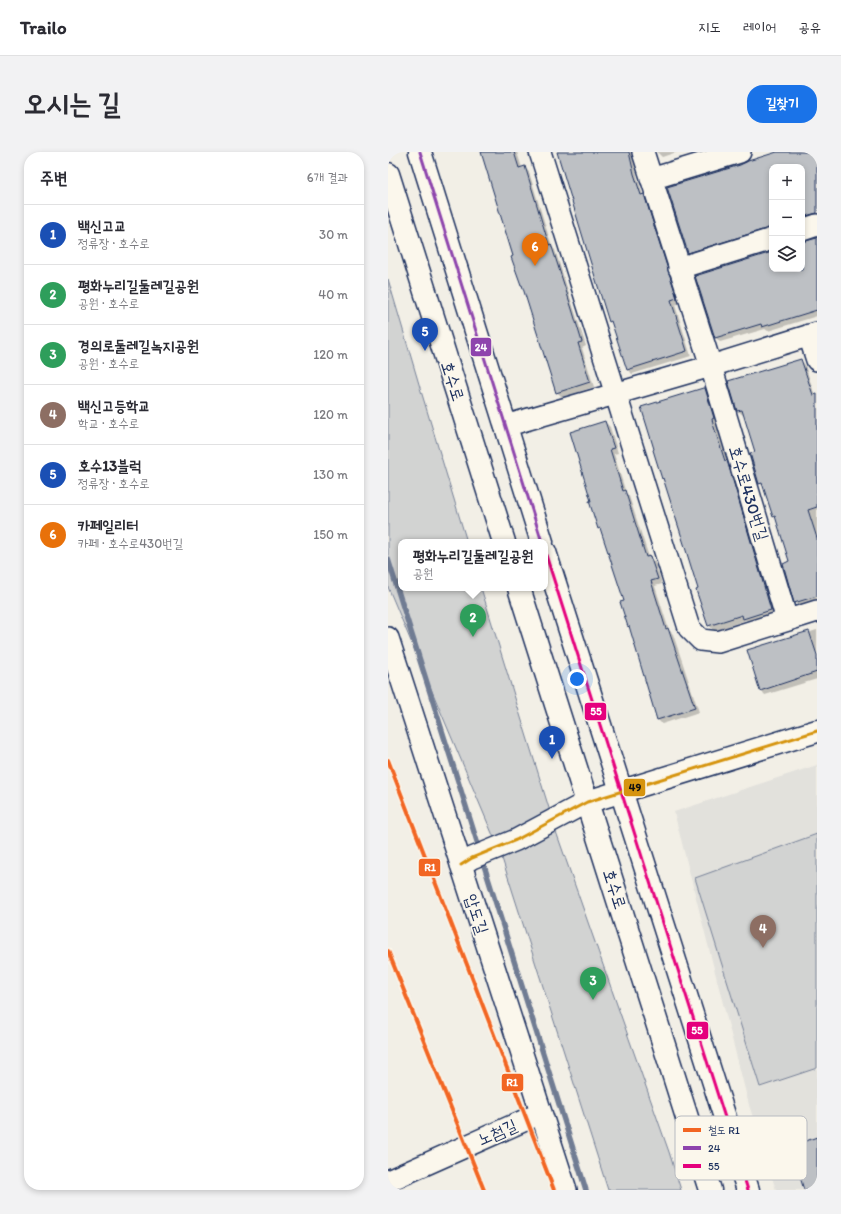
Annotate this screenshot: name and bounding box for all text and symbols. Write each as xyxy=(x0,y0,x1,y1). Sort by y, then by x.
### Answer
text: Trailo xyxy=(20,16,67,39)
text: 지도 xyxy=(698,19,721,36)
text: 레이어 xyxy=(743,19,776,36)
text: 공유 xyxy=(798,19,821,36)
button: 길찾기 xyxy=(747,85,817,123)
text: 오시는 길 xyxy=(24,86,120,120)
map controls xyxy=(769,164,805,272)
button: + xyxy=(769,164,805,200)
text: 주변 xyxy=(40,168,67,188)
text: 6개 결과 xyxy=(307,170,348,185)
button: − xyxy=(769,200,805,236)
text: 백신고교 xyxy=(78,217,126,235)
text: 1 xyxy=(50,227,56,242)
text: 30 m xyxy=(319,227,348,242)
pin: 6 xyxy=(522,233,548,266)
text: 정류장 · 호수로 xyxy=(78,236,150,251)
button: layers xyxy=(769,236,805,272)
text: 평화누리길둘레길공원 xyxy=(78,277,199,295)
text: 2 xyxy=(50,287,56,302)
text: 40 m xyxy=(318,287,348,302)
text: 공원 · 호수로 xyxy=(78,296,139,311)
pin: 5 xyxy=(412,318,438,351)
text: 경의로둘레길녹지공원 xyxy=(78,337,199,355)
line badge: 24 xyxy=(470,337,492,357)
text: 24 xyxy=(475,341,488,354)
text: 3 xyxy=(49,347,57,362)
text: 120 m xyxy=(313,347,348,362)
text: 공원 · 호수로 xyxy=(78,356,139,371)
street label: 호수로 xyxy=(437,358,469,404)
text: 백신고등학교 xyxy=(78,397,150,415)
text: 4 xyxy=(49,407,57,422)
text: 120 m xyxy=(313,407,348,422)
text: 학교 · 호수로 xyxy=(78,416,139,431)
street label: 호수로430번길 xyxy=(725,443,773,543)
text: 호수13블럭 xyxy=(78,457,141,475)
text: 5 xyxy=(50,467,56,482)
text: 130 m xyxy=(313,467,348,482)
text: 정류장 · 호수로 xyxy=(78,476,150,491)
text: 카페일리터 xyxy=(78,517,138,535)
text: 6 xyxy=(50,527,56,542)
text: 150 m xyxy=(313,527,348,542)
text: 카페 · 호수로430번길 xyxy=(78,536,183,551)
popup xyxy=(398,539,548,591)
text: 평화누리길둘레길공원 xyxy=(413,547,533,565)
text: 공원 xyxy=(413,566,434,581)
pin: 2 xyxy=(460,604,486,637)
your location xyxy=(567,669,587,689)
line badge: 55 xyxy=(584,702,607,721)
text: 55 xyxy=(590,705,602,718)
pin: 1 xyxy=(539,726,565,759)
line badge: 49 xyxy=(623,778,646,797)
text: 49 xyxy=(629,781,641,794)
line badge: R1 xyxy=(418,858,441,877)
text: R1 xyxy=(424,861,437,874)
street label: 호수로 xyxy=(599,866,631,912)
street label: 압도길 xyxy=(461,891,493,937)
pin: 4 xyxy=(750,915,776,948)
pin: 3 xyxy=(580,967,606,1000)
line badge: 55 xyxy=(686,1021,709,1040)
text: 55 xyxy=(691,1024,703,1037)
line badge: R1 xyxy=(501,1073,524,1092)
text: R1 xyxy=(506,1076,519,1089)
street label: 노첨길 xyxy=(474,1114,520,1149)
legend xyxy=(675,1116,807,1180)
text: 철도 R1 xyxy=(708,1124,740,1137)
text: 24 xyxy=(708,1142,721,1155)
text: 55 xyxy=(708,1160,720,1173)

